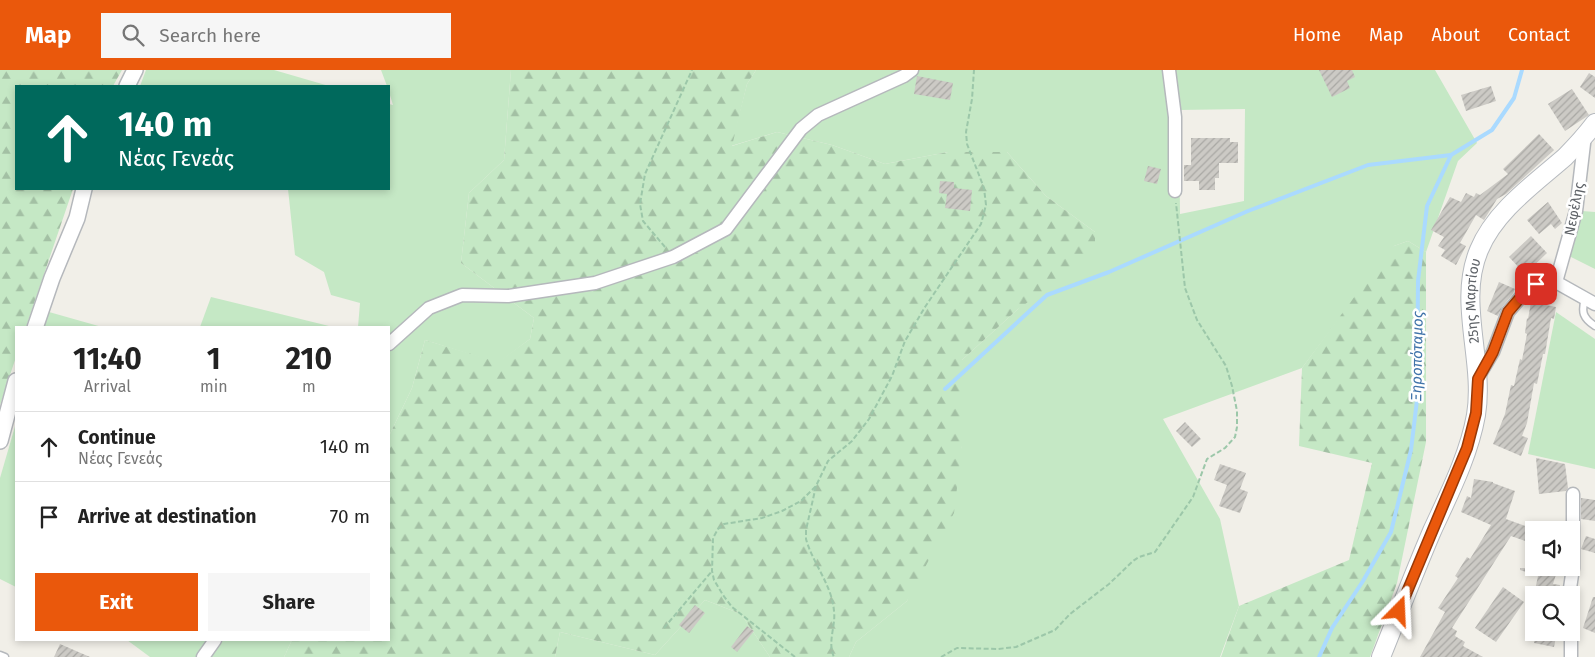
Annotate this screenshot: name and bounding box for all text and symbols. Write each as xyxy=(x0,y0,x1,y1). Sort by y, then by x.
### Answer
search box xyxy=(101,13,451,58)
text: Map xyxy=(25,21,71,49)
icon: search xyxy=(119,21,147,49)
text: Search here xyxy=(159,24,261,47)
text: Home xyxy=(1293,24,1341,46)
text: Map xyxy=(1369,24,1403,46)
text: About xyxy=(1431,24,1480,46)
text: Contact xyxy=(1508,24,1570,46)
text: 140 m xyxy=(118,103,212,145)
icon: ahead xyxy=(35,105,100,170)
text: Νέας Γενεάς xyxy=(118,145,234,172)
street label: Νεφέλης xyxy=(1561,180,1588,237)
street label: 25ης Μαρτίου xyxy=(1462,256,1484,345)
pin xyxy=(1515,263,1557,305)
icon: arrive xyxy=(1522,270,1550,298)
water label: Ξηροπόταμος xyxy=(1407,310,1427,401)
text: 11:40 xyxy=(73,341,142,377)
text: 1 xyxy=(207,341,221,377)
text: 210 xyxy=(286,341,332,377)
text: Arrival xyxy=(84,377,131,396)
text: min xyxy=(200,377,228,396)
text: m xyxy=(302,377,316,396)
text: Continue xyxy=(78,426,156,449)
icon: ahead xyxy=(35,433,63,461)
text: 140 m xyxy=(320,435,370,458)
text: Νέας Γενεάς xyxy=(78,449,162,468)
icon: arrive xyxy=(35,503,63,531)
text: Arrive at destination xyxy=(78,505,257,528)
text: 70 m xyxy=(330,505,370,528)
map controls xyxy=(1525,521,1580,641)
button: sound xyxy=(1525,521,1580,576)
button: Exit xyxy=(35,573,198,631)
button: Share xyxy=(208,573,370,631)
position arrow xyxy=(1372,584,1424,636)
button: search xyxy=(1525,586,1580,641)

